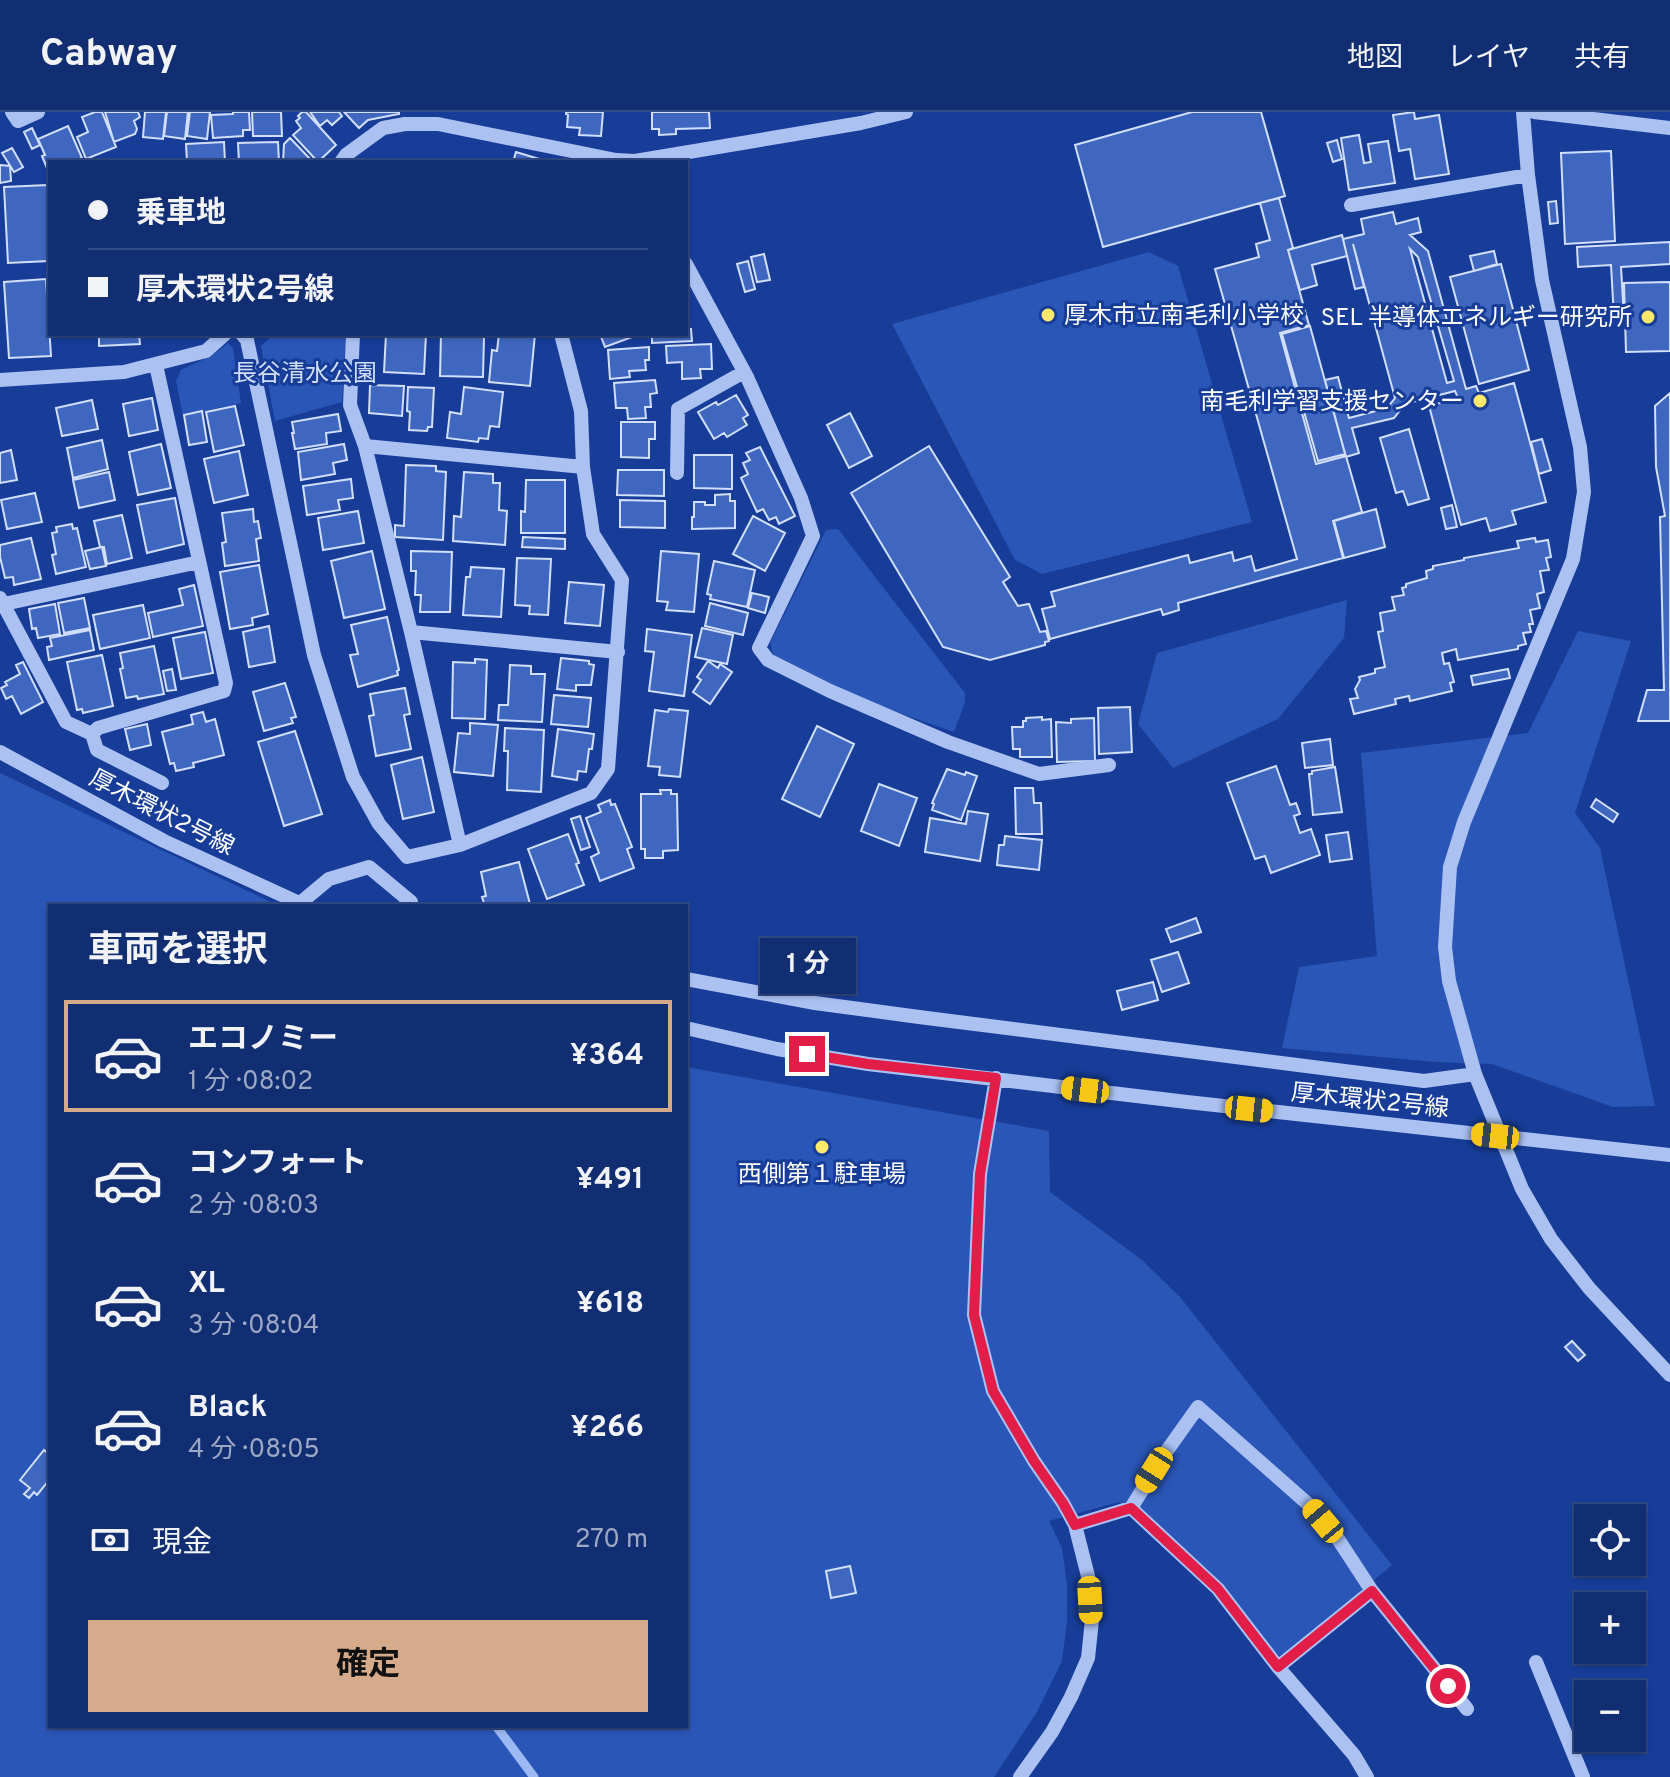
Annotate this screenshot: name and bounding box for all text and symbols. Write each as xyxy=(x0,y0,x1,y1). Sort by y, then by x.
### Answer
text: Cabway xyxy=(40,31,178,80)
text: 地図 xyxy=(1347,41,1403,77)
text: レイヤ xyxy=(1447,41,1530,77)
text: 共有 xyxy=(1574,41,1630,77)
text: 乗車地 xyxy=(136,196,226,233)
text: 厚木環状2号線 xyxy=(136,273,334,310)
place label: 厚木市立南毛利小学校 xyxy=(1064,302,1304,332)
place label: SEL 半導体エネルギー研究所 xyxy=(1321,304,1632,334)
marker: 厚木市立南毛利小学校 xyxy=(1039,306,1057,324)
marker: SEL 半導体エネルギー研究所 xyxy=(1639,308,1657,326)
park label: 長谷清水公園 xyxy=(233,360,377,390)
place label: 南毛利学習支援センター xyxy=(1200,388,1464,418)
marker: 南毛利学習支援センター xyxy=(1471,392,1489,410)
street label: 厚木環状2号線 xyxy=(84,764,239,863)
text: 車両を選択 xyxy=(88,929,268,975)
callout: 1 分 xyxy=(759,938,855,994)
text: 1 分 xyxy=(787,949,829,982)
icon: car xyxy=(92,1020,164,1092)
text: エコノミー xyxy=(188,1022,338,1059)
route end xyxy=(789,1036,825,1072)
text: ¥364 xyxy=(570,1038,644,1075)
text: 1 分 · 08:02 xyxy=(188,1066,313,1099)
car xyxy=(1060,1075,1110,1105)
street label: 厚木環状2号線 xyxy=(1289,1079,1450,1125)
car xyxy=(1224,1095,1274,1123)
car xyxy=(1470,1122,1520,1150)
marker: 西側第１駐車場 xyxy=(813,1138,831,1156)
icon: car xyxy=(92,1144,164,1216)
text: コンフォート xyxy=(188,1146,367,1183)
place label: 西側第１駐車場 xyxy=(738,1161,906,1191)
text: ¥491 xyxy=(576,1162,644,1199)
text: 2 分 · 08:03 xyxy=(188,1190,319,1223)
text: XL xyxy=(188,1266,225,1303)
icon: car xyxy=(92,1268,164,1340)
text: ¥618 xyxy=(576,1286,644,1323)
text: 3 分 · 08:04 xyxy=(188,1310,319,1343)
text: Black xyxy=(188,1390,267,1427)
icon: car xyxy=(92,1392,164,1464)
text: ¥266 xyxy=(571,1410,644,1447)
text: 4 分 · 08:05 xyxy=(188,1434,320,1467)
car xyxy=(1131,1443,1177,1497)
car xyxy=(1298,1495,1348,1547)
map controls xyxy=(1574,1504,1646,1752)
button: locate xyxy=(1574,1504,1646,1576)
icon: cash xyxy=(88,1518,132,1562)
text: 270 m xyxy=(575,1524,648,1557)
text: 現金 xyxy=(152,1526,212,1563)
car xyxy=(1077,1575,1103,1625)
button: + xyxy=(1574,1592,1646,1664)
button: 確定 xyxy=(88,1620,648,1712)
route start xyxy=(1430,1668,1466,1704)
button: − xyxy=(1574,1680,1646,1752)

